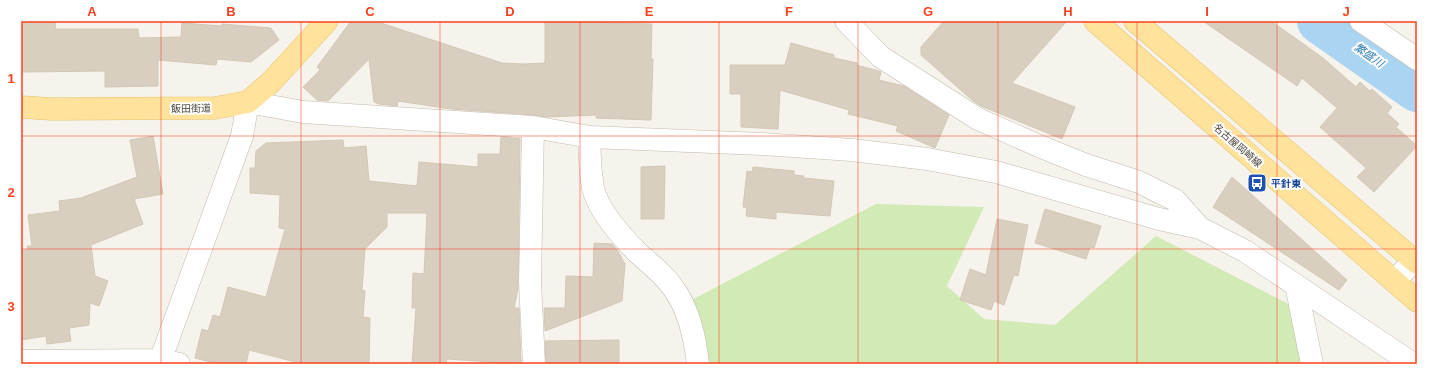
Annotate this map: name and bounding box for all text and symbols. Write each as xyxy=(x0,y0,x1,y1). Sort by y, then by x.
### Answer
text: A xyxy=(87,4,97,19)
text: B xyxy=(226,4,236,19)
text: C xyxy=(365,4,375,19)
text: D xyxy=(505,4,515,19)
text: E xyxy=(645,4,654,19)
text: F xyxy=(785,4,793,19)
text: G xyxy=(923,4,933,19)
text: H xyxy=(1063,4,1073,19)
text: I xyxy=(1205,4,1209,19)
text: J xyxy=(1342,4,1350,19)
water label: 繁盛川 xyxy=(1352,41,1387,70)
text: 1 xyxy=(7,71,15,86)
street label: 飯田街道 xyxy=(171,103,211,114)
street label: 名古屋岡崎線 xyxy=(1211,122,1264,169)
bus stop icon: 平針東 xyxy=(1246,172,1268,194)
place label: 平針東 xyxy=(1271,178,1302,189)
text: 2 xyxy=(7,185,15,200)
text: 3 xyxy=(7,299,15,314)

